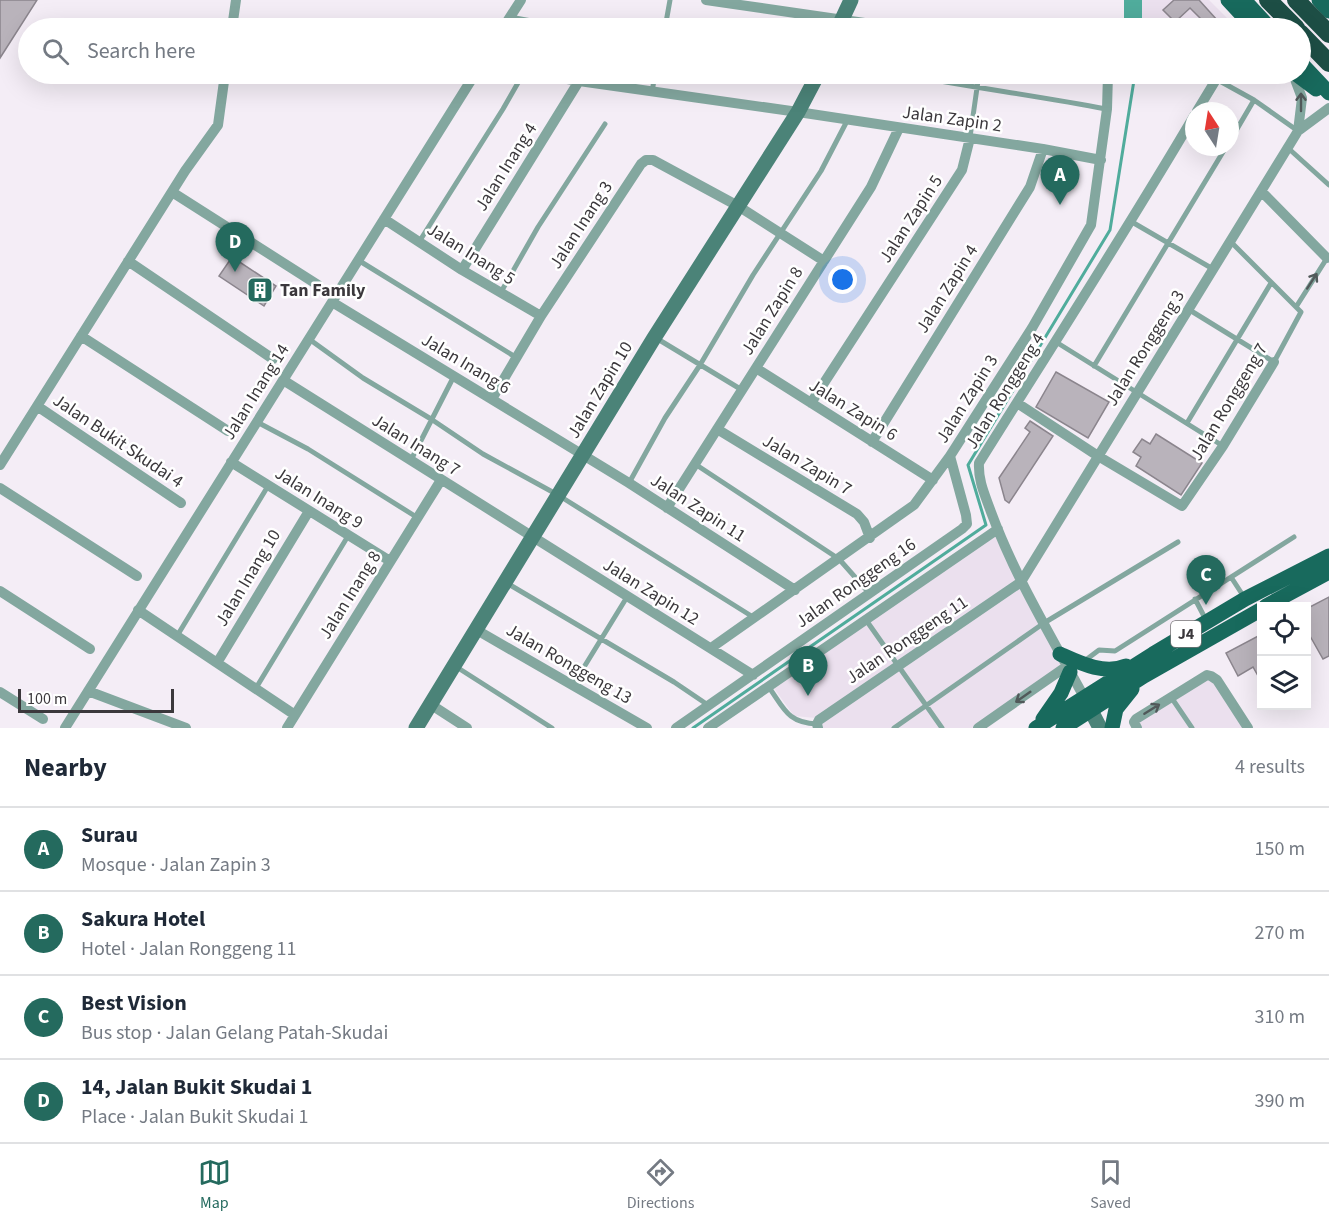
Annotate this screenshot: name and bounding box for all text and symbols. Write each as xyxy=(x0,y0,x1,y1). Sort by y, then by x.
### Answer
search box xyxy=(18,18,1311,84)
icon: search xyxy=(39,35,72,68)
text: Search here xyxy=(87,35,195,67)
one-way arrow xyxy=(1295,92,1307,112)
street label: Jalan Zapin 2 xyxy=(901,100,1003,138)
north arrow xyxy=(1185,102,1239,156)
street label: Jalan Inang 4 xyxy=(469,118,543,216)
pin: A xyxy=(1040,156,1080,205)
street label: Jalan Zapin 5 xyxy=(873,170,949,268)
street label: Jalan Inang 3 xyxy=(543,176,619,274)
street label: Jalan Inang 5 xyxy=(422,217,520,291)
pin: D xyxy=(216,222,254,272)
street label: Jalan Zapin 4 xyxy=(910,240,984,338)
street label: Jalan Zapin 8 xyxy=(735,262,809,360)
your location xyxy=(828,265,857,294)
one-way arrow xyxy=(1306,273,1319,290)
building icon: Tan Family xyxy=(245,275,275,305)
place label: Tan Family xyxy=(280,278,366,303)
street label: Jalan Ronggeng 3 xyxy=(1099,285,1191,411)
street label: Jalan Inang 6 xyxy=(417,328,515,400)
street label: Jalan Ronggeng 4 xyxy=(959,328,1051,454)
street label: Jalan Zapin 10 xyxy=(561,337,639,443)
street label: Jalan Inang 14 xyxy=(217,339,295,445)
street label: Jalan Ronggeng 7 xyxy=(1184,339,1274,465)
street label: Jalan Zapin 3 xyxy=(930,350,1004,448)
street label: Jalan Zapin 6 xyxy=(804,373,902,447)
street label: Jalan Bukit Skudai 4 xyxy=(48,388,188,494)
street label: Jalan Inang 7 xyxy=(367,408,465,482)
street label: Jalan Zapin 7 xyxy=(758,429,856,502)
street label: Jalan Inang 9 xyxy=(270,461,368,535)
street label: Jalan Zapin 11 xyxy=(645,468,751,548)
street label: Jalan Inang 10 xyxy=(209,525,287,631)
street label: Jalan Ronggeng 16 xyxy=(791,532,921,634)
street label: Jalan Inang 8 xyxy=(313,546,387,644)
street label: Jalan Zapin 12 xyxy=(598,553,704,632)
pin: C xyxy=(1186,556,1226,605)
street label: Jalan Ronggeng 11 xyxy=(841,590,973,690)
map controls xyxy=(1257,602,1311,710)
button: locate xyxy=(1257,602,1311,656)
street label: Jalan Ronggeng 13 xyxy=(501,618,637,710)
road number: J4 xyxy=(1171,621,1201,647)
pin: B xyxy=(788,646,828,696)
button: layers xyxy=(1257,656,1311,710)
scale bar xyxy=(18,686,174,714)
text: 100 m xyxy=(27,688,67,710)
one-way arrow xyxy=(1015,691,1031,703)
one-way arrow xyxy=(1143,702,1160,714)
text: Nearby xyxy=(24,749,107,786)
text: 4 results xyxy=(1235,753,1305,781)
text: Surau xyxy=(81,819,138,851)
text: A xyxy=(38,835,49,863)
text: 150 m xyxy=(1255,835,1305,863)
text: Mosque · Jalan Zapin 3 xyxy=(81,851,271,879)
text: Sakura Hotel xyxy=(81,903,205,935)
text: B xyxy=(37,919,50,947)
text: 270 m xyxy=(1255,919,1305,947)
text: Hotel · Jalan Ronggeng 11 xyxy=(81,935,296,963)
text: Best Vision xyxy=(81,987,187,1019)
text: C xyxy=(38,1003,49,1031)
text: 310 m xyxy=(1255,1003,1305,1031)
text: Bus stop · Jalan Gelang Patah-Skudai xyxy=(81,1019,388,1047)
text: 14, Jalan Bukit Skudai 1 xyxy=(81,1071,312,1103)
text: D xyxy=(37,1087,50,1115)
text: 390 m xyxy=(1255,1087,1305,1115)
text: Place · Jalan Bukit Skudai 1 xyxy=(81,1103,308,1131)
tab: Map xyxy=(198,1156,231,1214)
tab: Directions xyxy=(627,1156,694,1214)
tab: Saved xyxy=(1090,1156,1131,1214)

